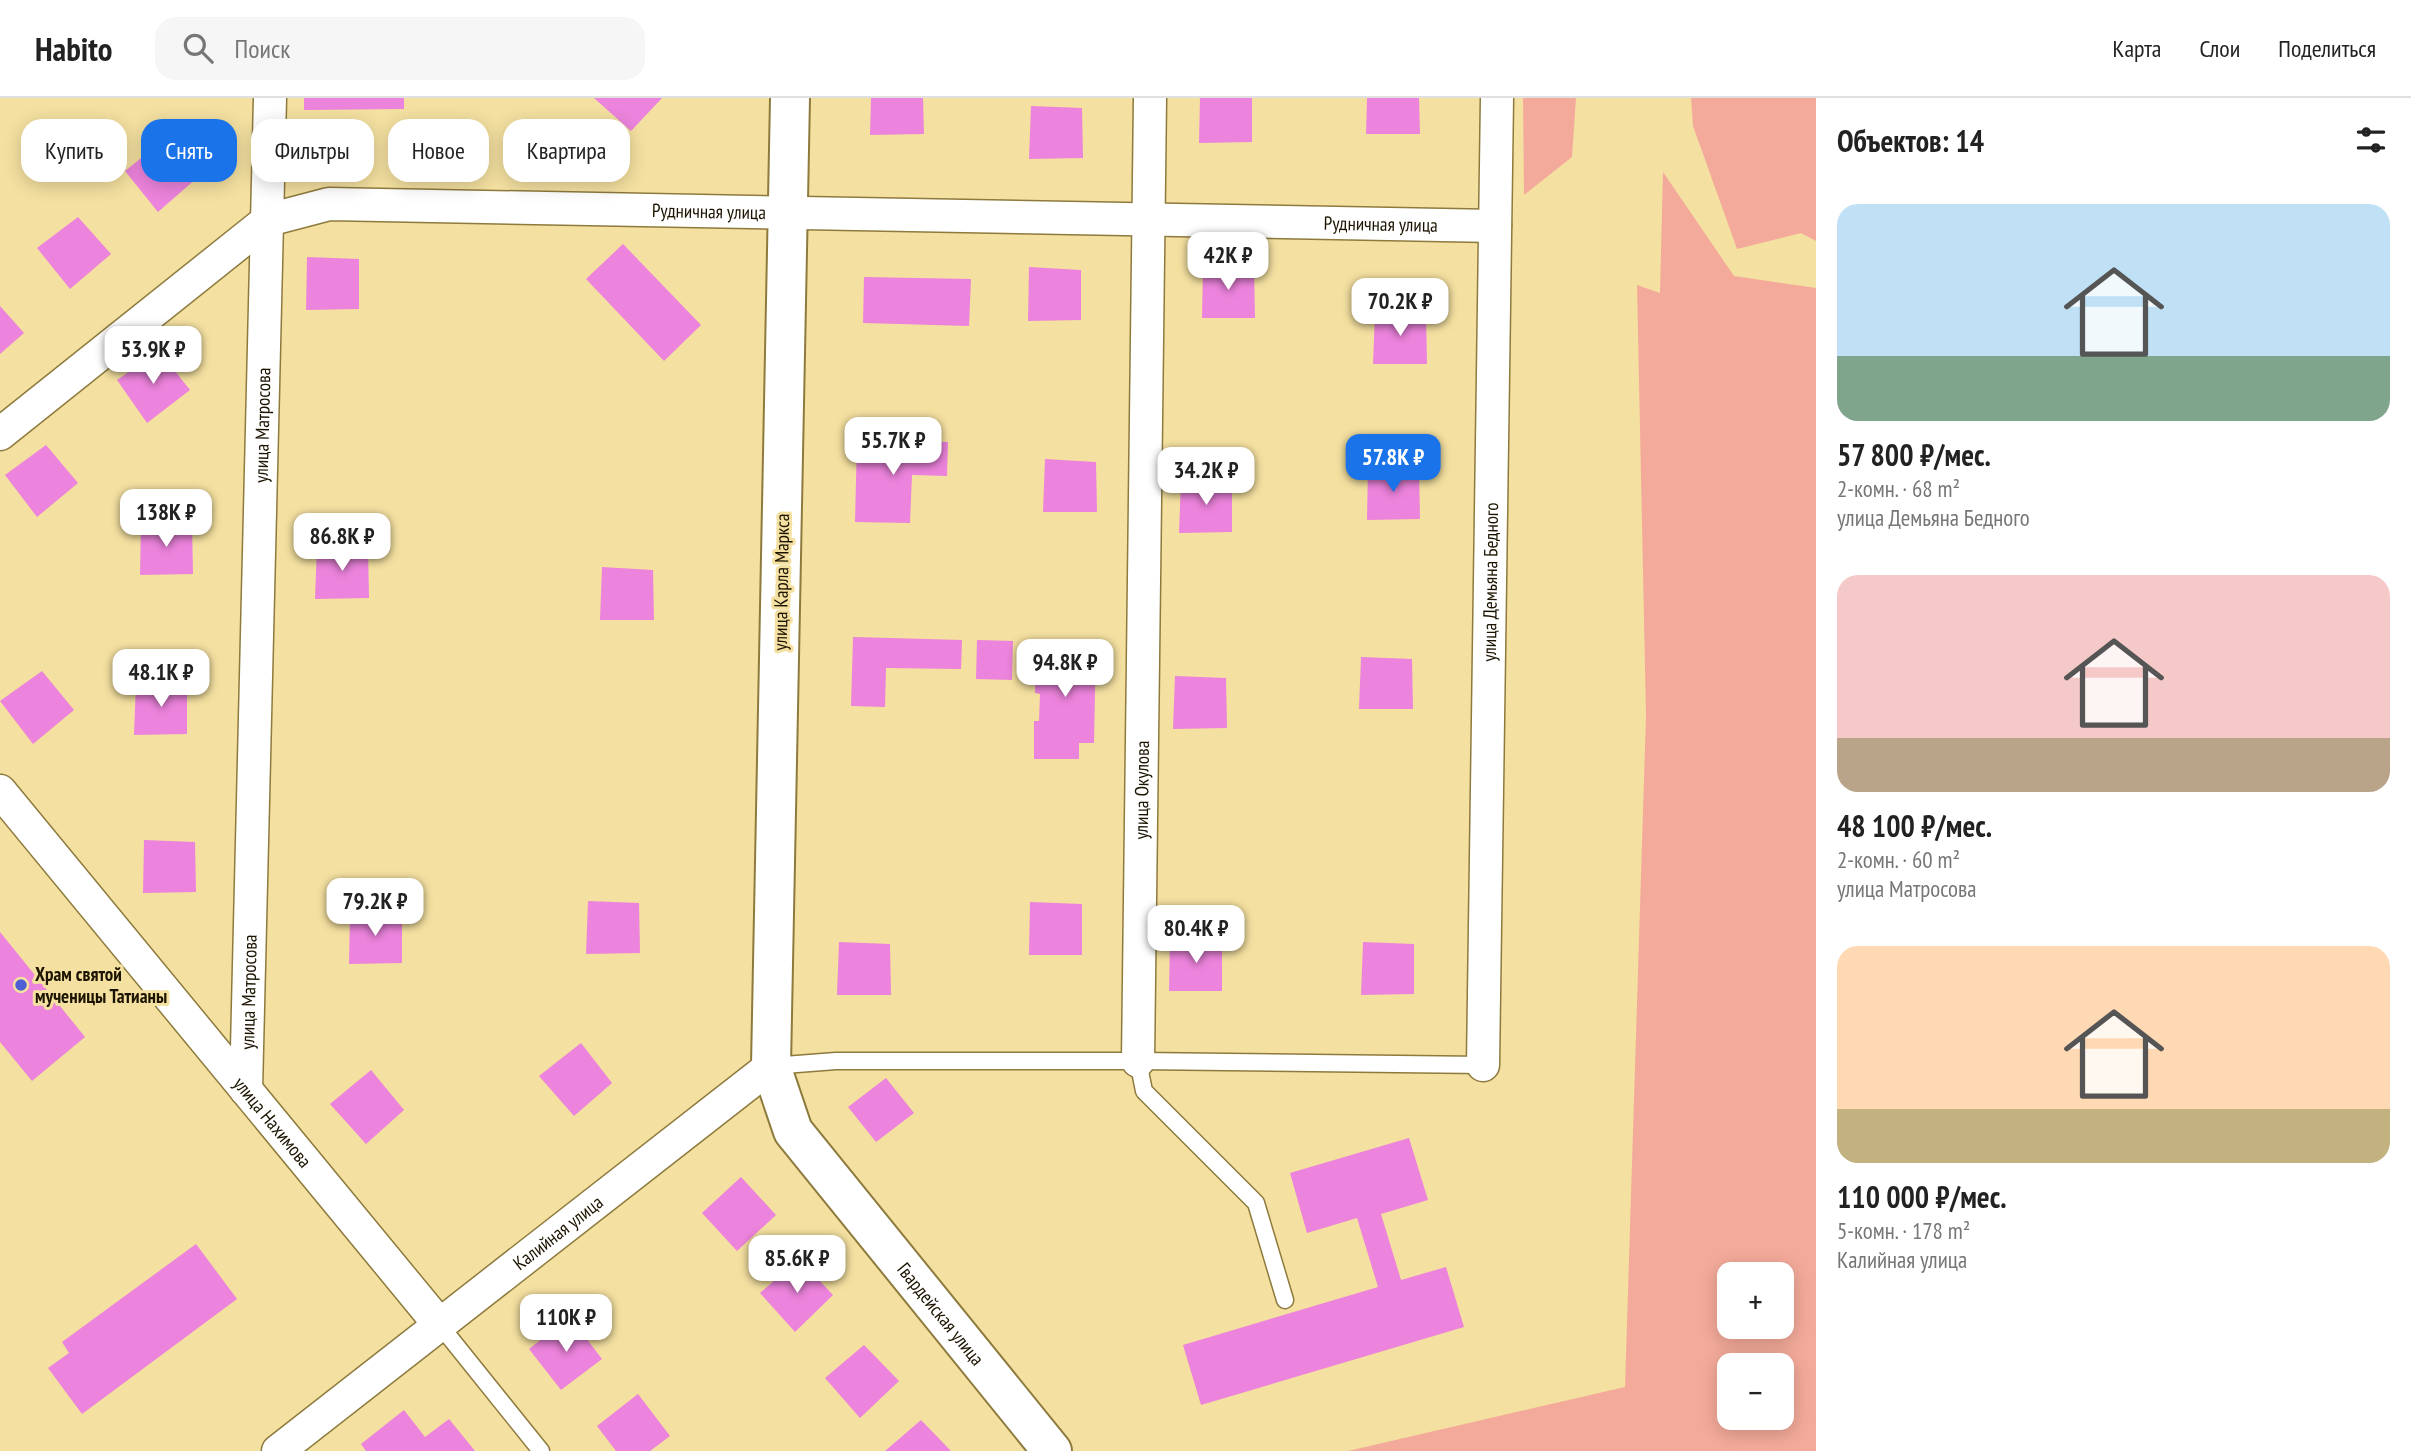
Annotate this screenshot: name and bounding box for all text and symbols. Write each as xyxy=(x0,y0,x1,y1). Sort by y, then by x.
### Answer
search box xyxy=(155,17,645,80)
text: Habito xyxy=(35,27,113,70)
icon: search xyxy=(179,29,217,67)
text: Поиск xyxy=(235,32,290,65)
text: Карта xyxy=(2113,33,2161,64)
text: Слои xyxy=(2199,33,2240,64)
text: Поделиться xyxy=(2278,33,2376,64)
chip: Купить xyxy=(21,119,127,182)
chip: Снять xyxy=(141,119,237,182)
chip: Фильтры xyxy=(251,119,374,182)
chip: Новое xyxy=(388,119,489,182)
chip: Квартира xyxy=(503,119,630,182)
text: Объектов: 14 xyxy=(1837,121,1984,160)
icon: filters xyxy=(2352,121,2390,159)
street label: Рудничная улица xyxy=(652,198,766,224)
street label: Рудничная улица xyxy=(1324,211,1438,237)
pin: 42K ₽ xyxy=(1179,232,1277,292)
text: 42K ₽ xyxy=(1203,240,1253,269)
icon: home xyxy=(2051,249,2177,375)
pin: 70.2K ₽ xyxy=(1335,278,1465,338)
text: 70.2K ₽ xyxy=(1368,286,1432,315)
pin: 53.9K ₽ xyxy=(88,327,218,386)
text: 53.9K ₽ xyxy=(121,334,185,363)
street label: улица Матросова xyxy=(249,367,275,483)
pin: 55.7K ₽ xyxy=(828,418,958,477)
text: 55.7K ₽ xyxy=(861,425,925,454)
pin: 57.8K ₽ xyxy=(1328,434,1458,494)
text: 57 800 ₽/мес. xyxy=(1837,435,1991,474)
text: 57.8K ₽ xyxy=(1362,442,1424,471)
pin: 34.2K ₽ xyxy=(1141,448,1271,507)
text: 34.2K ₽ xyxy=(1174,455,1238,484)
text: 2-комн. · 68 m² xyxy=(1837,474,1960,503)
pin: 138K ₽ xyxy=(109,490,223,549)
text: 138K ₽ xyxy=(136,497,196,526)
street label: улица Демьяна Бедного xyxy=(1477,502,1503,662)
text: улица Демьяна Бедного xyxy=(1837,503,2030,532)
street label: улица Карла Маркса xyxy=(768,513,794,651)
pin: 86.8K ₽ xyxy=(277,514,407,573)
text: 86.8K ₽ xyxy=(310,521,374,550)
icon: home xyxy=(2051,620,2177,746)
pin: 94.8K ₽ xyxy=(1000,640,1130,699)
text: 94.8K ₽ xyxy=(1033,647,1097,676)
pin: 48.1K ₽ xyxy=(96,650,226,709)
text: 48.1K ₽ xyxy=(129,657,193,686)
street label: улица Окулова xyxy=(1129,740,1154,840)
text: 48 100 ₽/мес. xyxy=(1837,806,1992,845)
text: 2-комн. · 60 m² xyxy=(1837,845,1960,874)
text: улица Матросова xyxy=(1837,874,1976,903)
pin: 79.2K ₽ xyxy=(310,878,440,938)
text: 79.2K ₽ xyxy=(343,886,407,915)
pin: 80.4K ₽ xyxy=(1131,906,1261,965)
text: 80.4K ₽ xyxy=(1164,913,1228,942)
street label: улица Матросова xyxy=(235,934,262,1050)
place label: Храм святой мученицы Татианы xyxy=(35,962,167,1008)
marker: Храм святой мученицы Татианы xyxy=(13,977,29,993)
icon: home xyxy=(2051,991,2177,1117)
street label: улица Нахимова xyxy=(228,1072,317,1172)
text: 110 000 ₽/мес. xyxy=(1837,1177,2007,1216)
street label: Калийная улица xyxy=(508,1190,608,1275)
text: 5-комн. · 178 m² xyxy=(1837,1216,1970,1245)
pin: 85.6K ₽ xyxy=(732,1236,862,1295)
text: 85.6K ₽ xyxy=(765,1243,829,1272)
text: Калийная улица xyxy=(1837,1245,1967,1274)
street label: Гвардейская улица xyxy=(892,1258,990,1370)
map controls xyxy=(1717,1262,1794,1430)
button: + xyxy=(1717,1262,1794,1339)
pin: 110K ₽ xyxy=(509,1294,623,1354)
text: 110K ₽ xyxy=(536,1302,596,1331)
button: − xyxy=(1717,1353,1794,1430)

